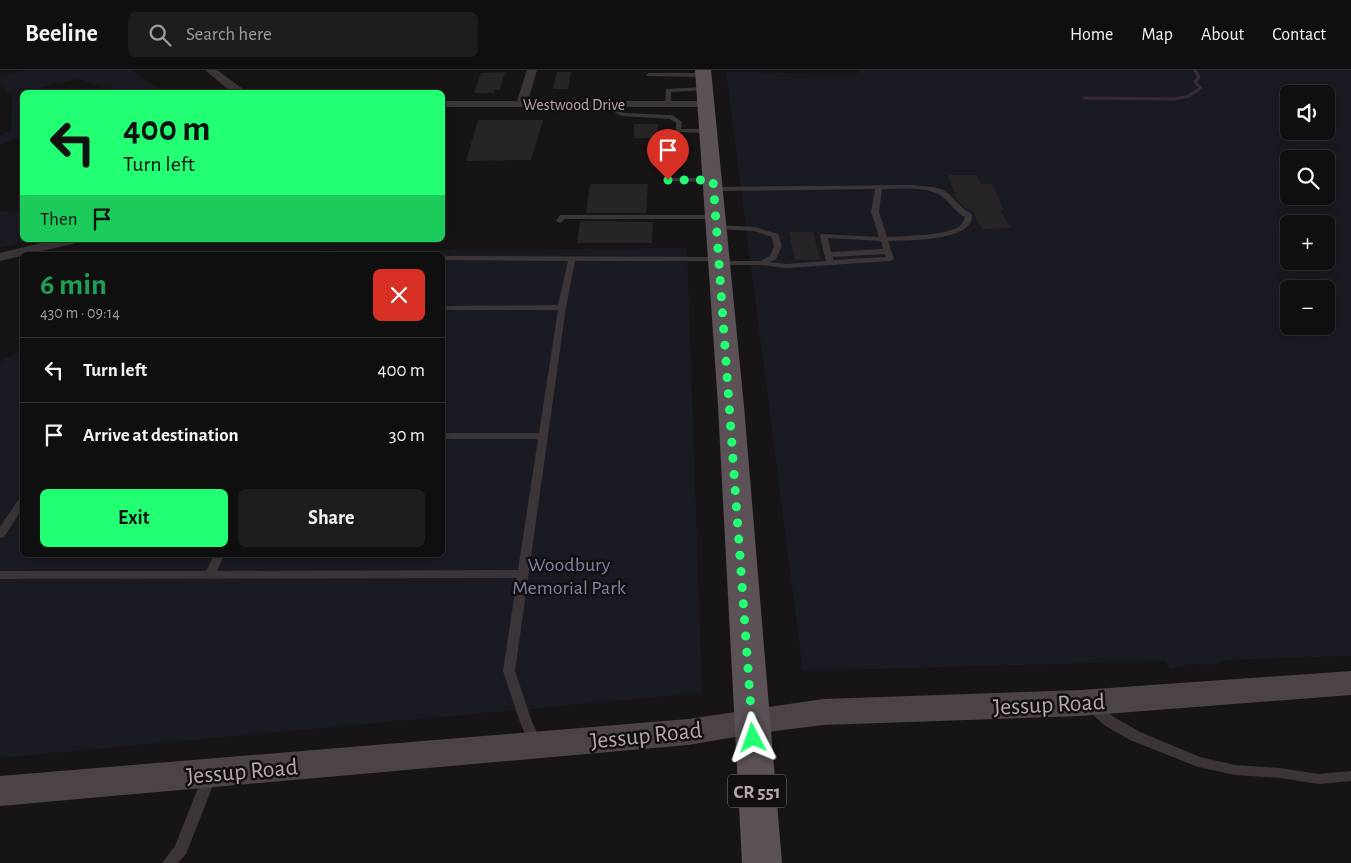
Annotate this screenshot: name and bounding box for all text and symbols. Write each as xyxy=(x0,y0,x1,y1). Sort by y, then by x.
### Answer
search box xyxy=(128,12,478,57)
icon: search xyxy=(146,21,174,49)
text: Beeline xyxy=(25,22,98,46)
text: Search here xyxy=(186,25,272,44)
text: Home xyxy=(1070,26,1113,44)
text: Map xyxy=(1141,26,1173,44)
text: About xyxy=(1201,26,1244,44)
text: Contact xyxy=(1272,26,1326,44)
map controls xyxy=(1280,85,1335,335)
button: sound xyxy=(1280,85,1335,140)
street label: Westwood Drive xyxy=(523,97,625,113)
icon: left xyxy=(40,110,105,175)
text: 400 m xyxy=(123,112,211,147)
pin xyxy=(647,129,689,180)
icon: arrive xyxy=(654,136,682,164)
button: search xyxy=(1280,150,1335,205)
text: Turn left xyxy=(123,153,195,175)
icon: arrive xyxy=(88,205,116,233)
text: Then xyxy=(40,210,78,229)
button: + xyxy=(1280,215,1335,270)
button: close xyxy=(373,269,425,321)
text: 6 min xyxy=(40,270,107,300)
button: − xyxy=(1280,280,1335,335)
text: 430 m · 09:14 xyxy=(40,305,120,321)
icon: left xyxy=(40,356,68,384)
text: Turn left xyxy=(83,361,147,380)
text: 400 m xyxy=(377,361,425,380)
icon: arrive xyxy=(40,421,68,449)
text: Arrive at destination xyxy=(83,426,239,445)
text: 30 m xyxy=(389,426,425,445)
button: Exit xyxy=(40,489,228,547)
button: Share xyxy=(238,489,425,547)
park label: Woodbury Memorial Park xyxy=(512,555,626,598)
street label: Jessup Road xyxy=(993,690,1106,720)
position arrow xyxy=(726,711,778,763)
street label: Jessup Road xyxy=(589,718,703,754)
street label: Jessup Road xyxy=(185,755,299,789)
road number: CR 551 xyxy=(728,774,786,808)

